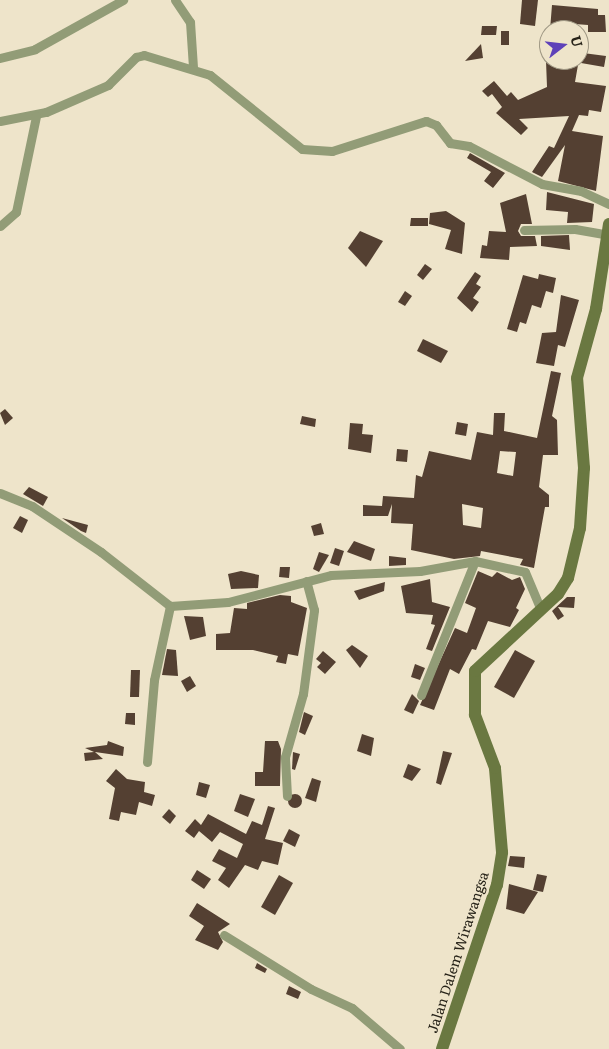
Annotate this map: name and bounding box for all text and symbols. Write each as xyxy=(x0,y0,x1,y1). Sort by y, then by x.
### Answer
north arrow xyxy=(539,20,589,70)
text: U xyxy=(566,33,589,49)
street label: Jalan Dalem Wirawangsa xyxy=(423,869,491,1035)

